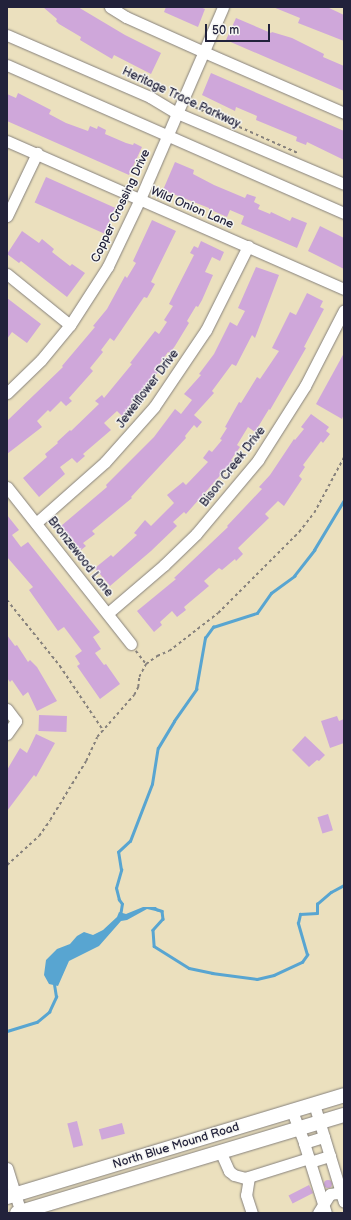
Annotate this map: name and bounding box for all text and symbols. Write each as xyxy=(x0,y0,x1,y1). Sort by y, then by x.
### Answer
scale bar xyxy=(207,16,272,42)
text: 50 m xyxy=(212,23,239,38)
street label: Heritage Trace Parkway xyxy=(120,64,242,132)
street label: Copper Crossing Drive xyxy=(88,147,154,265)
street label: Wild Onion Lane xyxy=(148,184,236,232)
street label: Jewelflower Drive xyxy=(114,347,182,431)
street label: Bison Creek Drive xyxy=(197,424,269,510)
street label: Bronzewood Lane xyxy=(44,514,116,600)
street label: North Blue Mound Road xyxy=(111,1120,241,1172)

